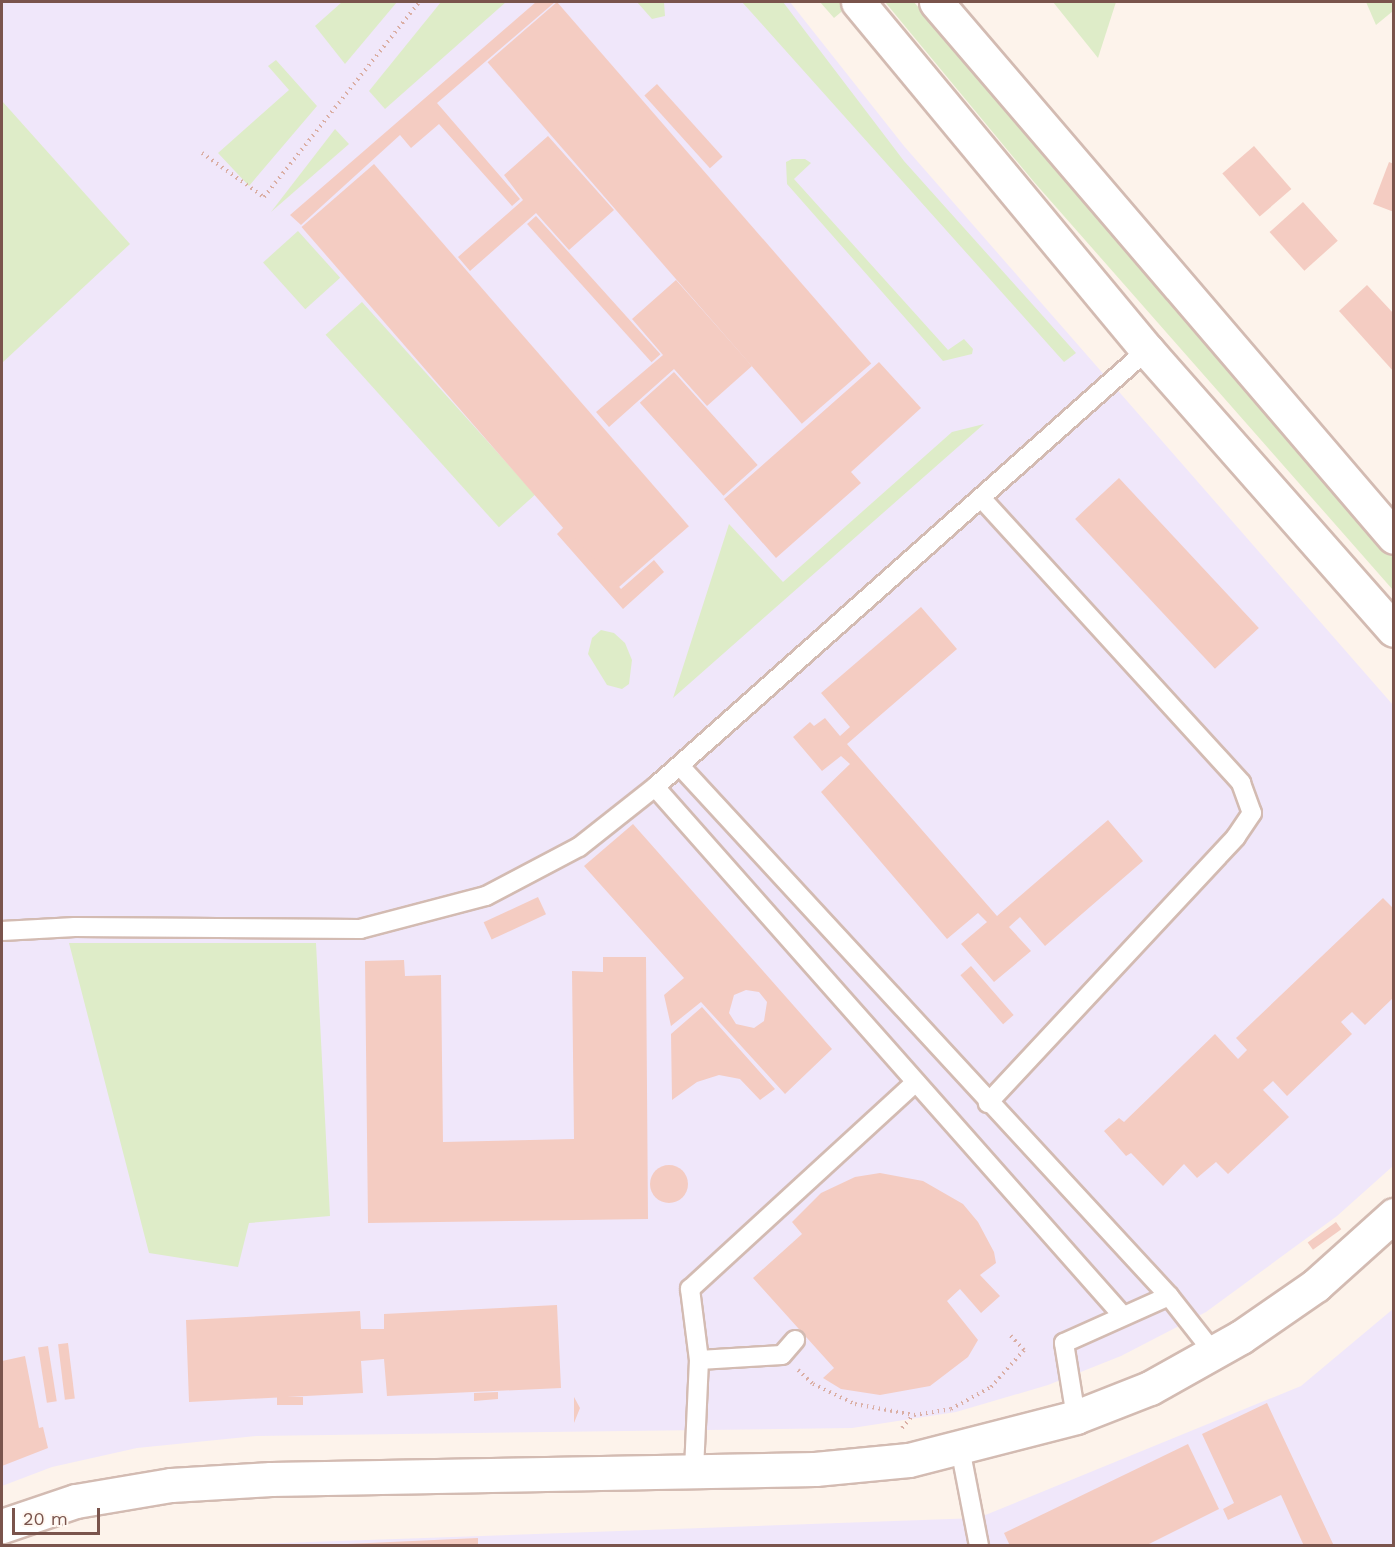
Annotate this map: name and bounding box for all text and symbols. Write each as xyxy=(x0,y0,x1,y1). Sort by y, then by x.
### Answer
scale bar xyxy=(15,1496,104,1534)
text: 20 m xyxy=(23,1508,68,1529)

